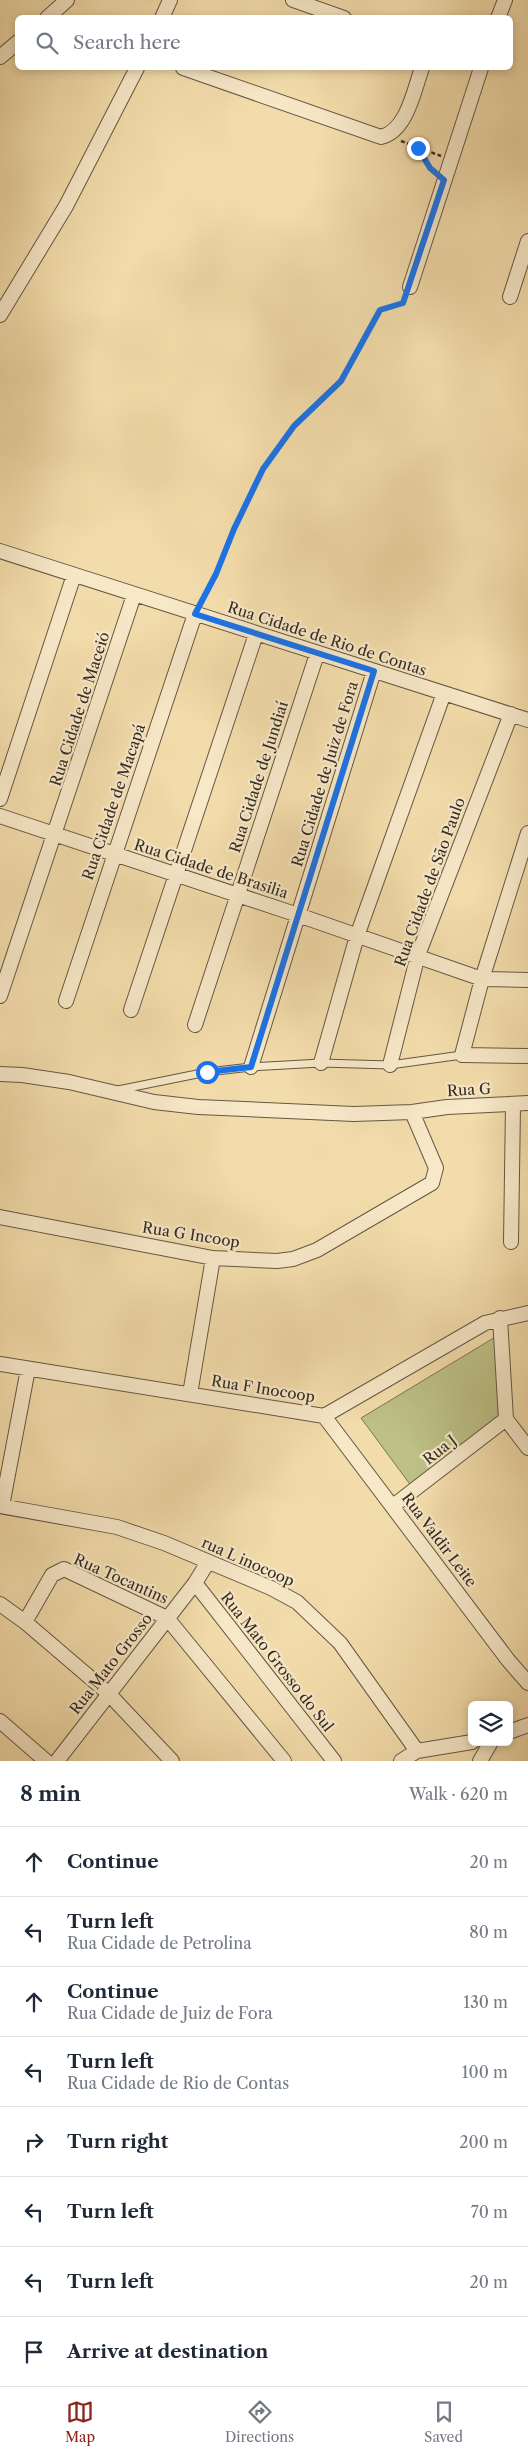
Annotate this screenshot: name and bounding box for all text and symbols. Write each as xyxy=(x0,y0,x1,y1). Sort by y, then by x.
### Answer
search box xyxy=(15,15,513,70)
icon: search xyxy=(33,29,61,57)
text: Search here xyxy=(73,31,181,54)
route end xyxy=(407,137,430,160)
street label: Rua Cidade de Rio de Contas xyxy=(225,597,429,680)
street label: Rua Cidade de Maceió xyxy=(46,629,113,788)
street label: Rua Cidade de Juiz de Fora xyxy=(287,679,362,869)
street label: Rua Cidade de Jundiaí xyxy=(225,698,292,855)
street label: Rua Cidade de Macapá xyxy=(78,721,149,882)
street label: Rua Cidade de São Paulo xyxy=(390,795,469,969)
street label: Rua Cidade de Brasilia xyxy=(132,835,291,902)
route start xyxy=(196,1061,219,1084)
street label: Rua G xyxy=(446,1079,491,1100)
street label: Rua G Incoop xyxy=(141,1217,241,1252)
street label: Rua F Inocoop xyxy=(210,1371,316,1406)
street label: Rua J xyxy=(419,1431,460,1469)
street label: Rua Valdir Leite xyxy=(398,1489,481,1591)
street label: rua L inocoop xyxy=(199,1533,297,1590)
street label: Rua Tocantins xyxy=(71,1549,171,1608)
street label: Rua Mato Grosso do Sul xyxy=(217,1588,338,1736)
street label: Rua Mato Grosso xyxy=(65,1609,156,1718)
map controls xyxy=(468,1701,513,1746)
button: layers xyxy=(468,1701,513,1746)
text: 8 min xyxy=(20,1781,81,1806)
text: Walk · 620 m xyxy=(409,1784,508,1804)
icon: ahead xyxy=(20,1848,48,1876)
text: Continue xyxy=(67,1850,159,1873)
text: 20 m xyxy=(469,1852,508,1872)
text: Turn left xyxy=(67,1910,154,1933)
icon: left xyxy=(20,1918,48,1946)
text: 80 m xyxy=(469,1922,508,1942)
text: Rua Cidade de Petrolina xyxy=(67,1933,252,1953)
text: Continue xyxy=(67,1980,159,2003)
icon: ahead xyxy=(20,1988,48,2016)
text: 130 m xyxy=(463,1992,508,2012)
text: Rua Cidade de Juiz de Fora xyxy=(67,2003,273,2023)
text: Turn left xyxy=(67,2050,154,2073)
icon: left xyxy=(20,2058,48,2086)
text: 100 m xyxy=(462,2062,508,2082)
text: Rua Cidade de Rio de Contas xyxy=(67,2073,289,2093)
icon: right xyxy=(20,2128,48,2156)
text: Turn right xyxy=(67,2130,168,2153)
text: 200 m xyxy=(459,2132,508,2152)
icon: left xyxy=(20,2198,48,2226)
text: Turn left xyxy=(67,2200,154,2223)
text: 70 m xyxy=(471,2202,508,2222)
icon: left xyxy=(20,2268,48,2296)
text: Turn left xyxy=(67,2270,154,2293)
text: 20 m xyxy=(469,2272,508,2292)
icon: arrive xyxy=(20,2338,48,2366)
text: Arrive at destination xyxy=(67,2340,268,2363)
tab: Map xyxy=(65,2398,95,2446)
tab: Directions xyxy=(225,2398,294,2446)
tab: Saved xyxy=(424,2398,463,2446)

